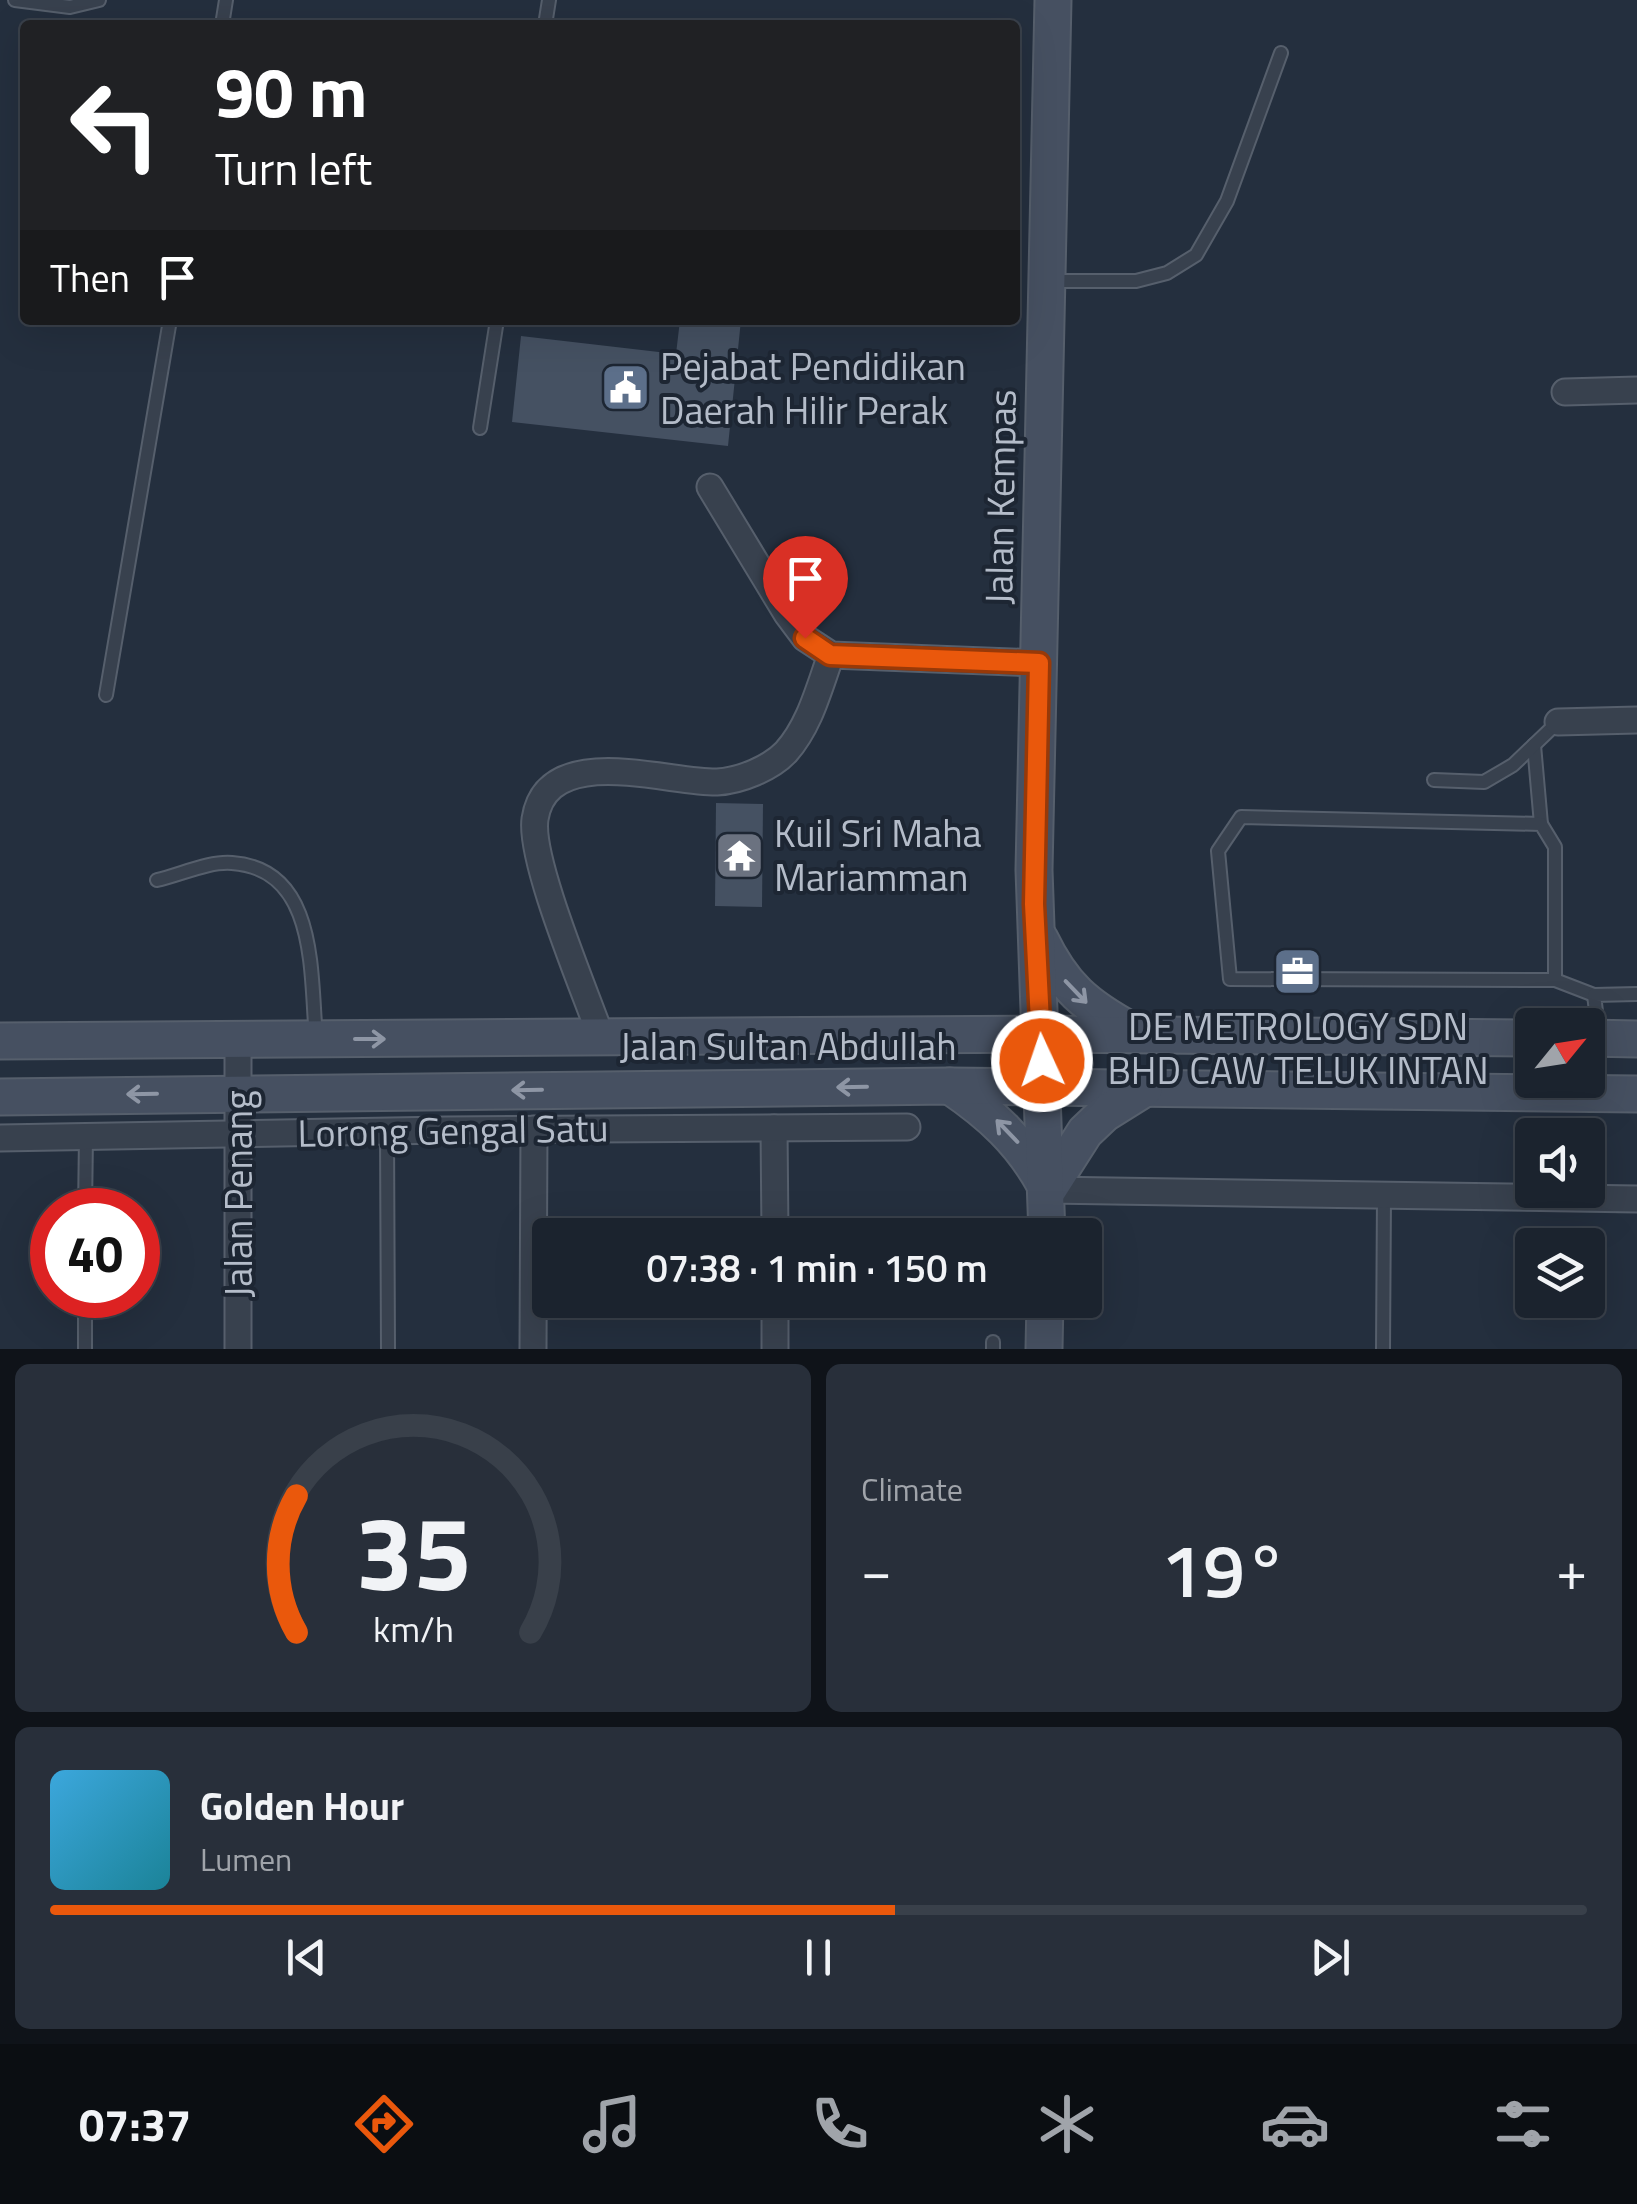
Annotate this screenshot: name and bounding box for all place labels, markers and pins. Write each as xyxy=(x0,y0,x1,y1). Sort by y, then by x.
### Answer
place label: Pejabat Pendidikan Daerah Hilir Perak xyxy=(660,337,966,439)
public building icon: Pejabat Pendidikan Daerah Hilir Perak xyxy=(599,362,651,414)
pin xyxy=(763,536,848,639)
place label: Kuil Sri Maha Mariamman xyxy=(774,804,982,906)
temple icon: Kuil Sri Maha Mariamman xyxy=(713,829,765,881)
office icon: DE METROLOGY SDN BHD CAW TELUK INTAN xyxy=(1272,946,1324,998)
place label: DE METROLOGY SDN BHD CAW TELUK INTAN xyxy=(1107,997,1489,1099)

